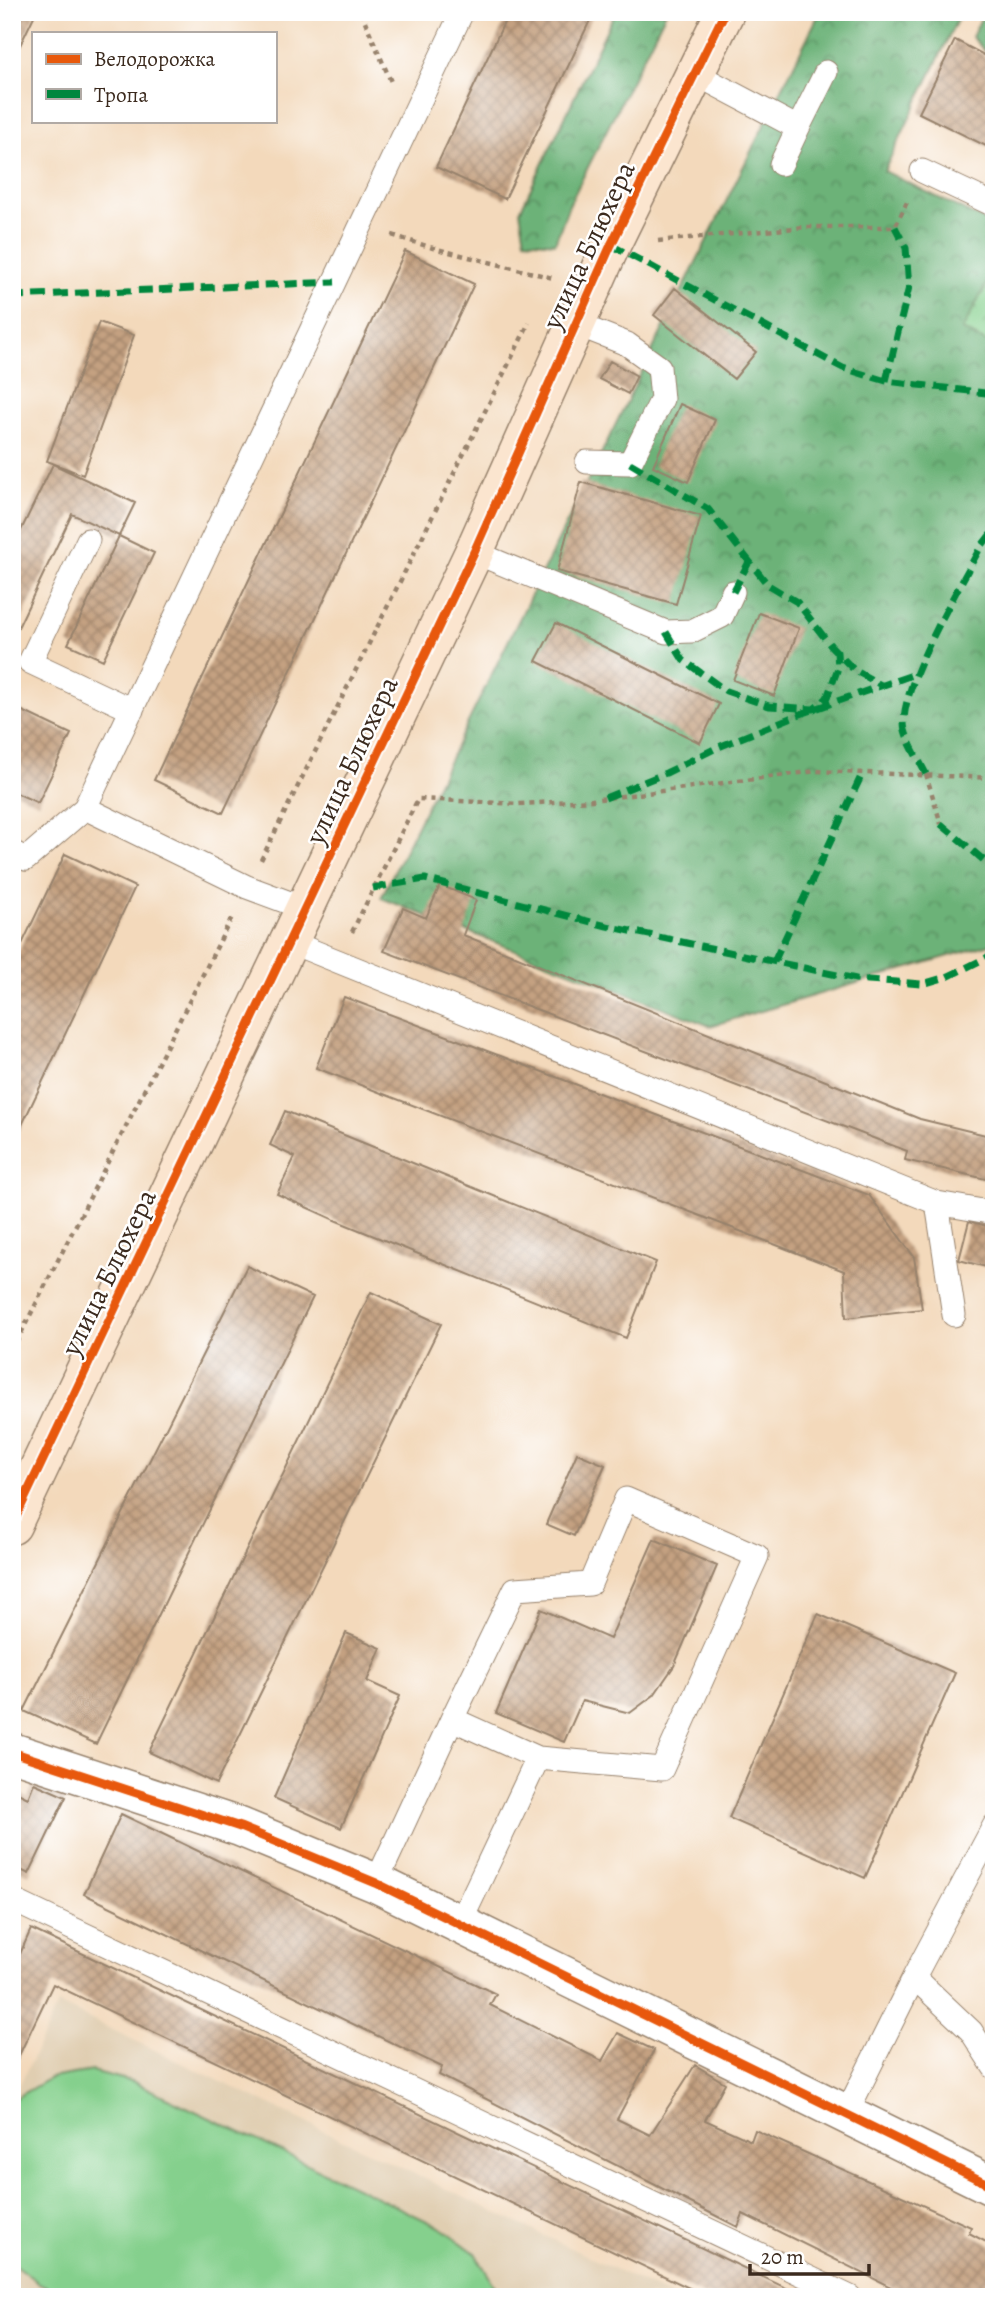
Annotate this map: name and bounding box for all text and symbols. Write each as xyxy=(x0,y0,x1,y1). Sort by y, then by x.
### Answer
legend xyxy=(32,32,276,122)
text: Велодорожка xyxy=(94,45,215,73)
text: Тропа xyxy=(94,81,148,109)
street label: улица Блюхера xyxy=(533,155,644,336)
street label: улица Блюхера xyxy=(296,670,407,851)
street label: улица Блюхера xyxy=(52,1183,166,1363)
scale bar xyxy=(750,2232,870,2276)
text: 20 m xyxy=(761,2243,804,2271)

